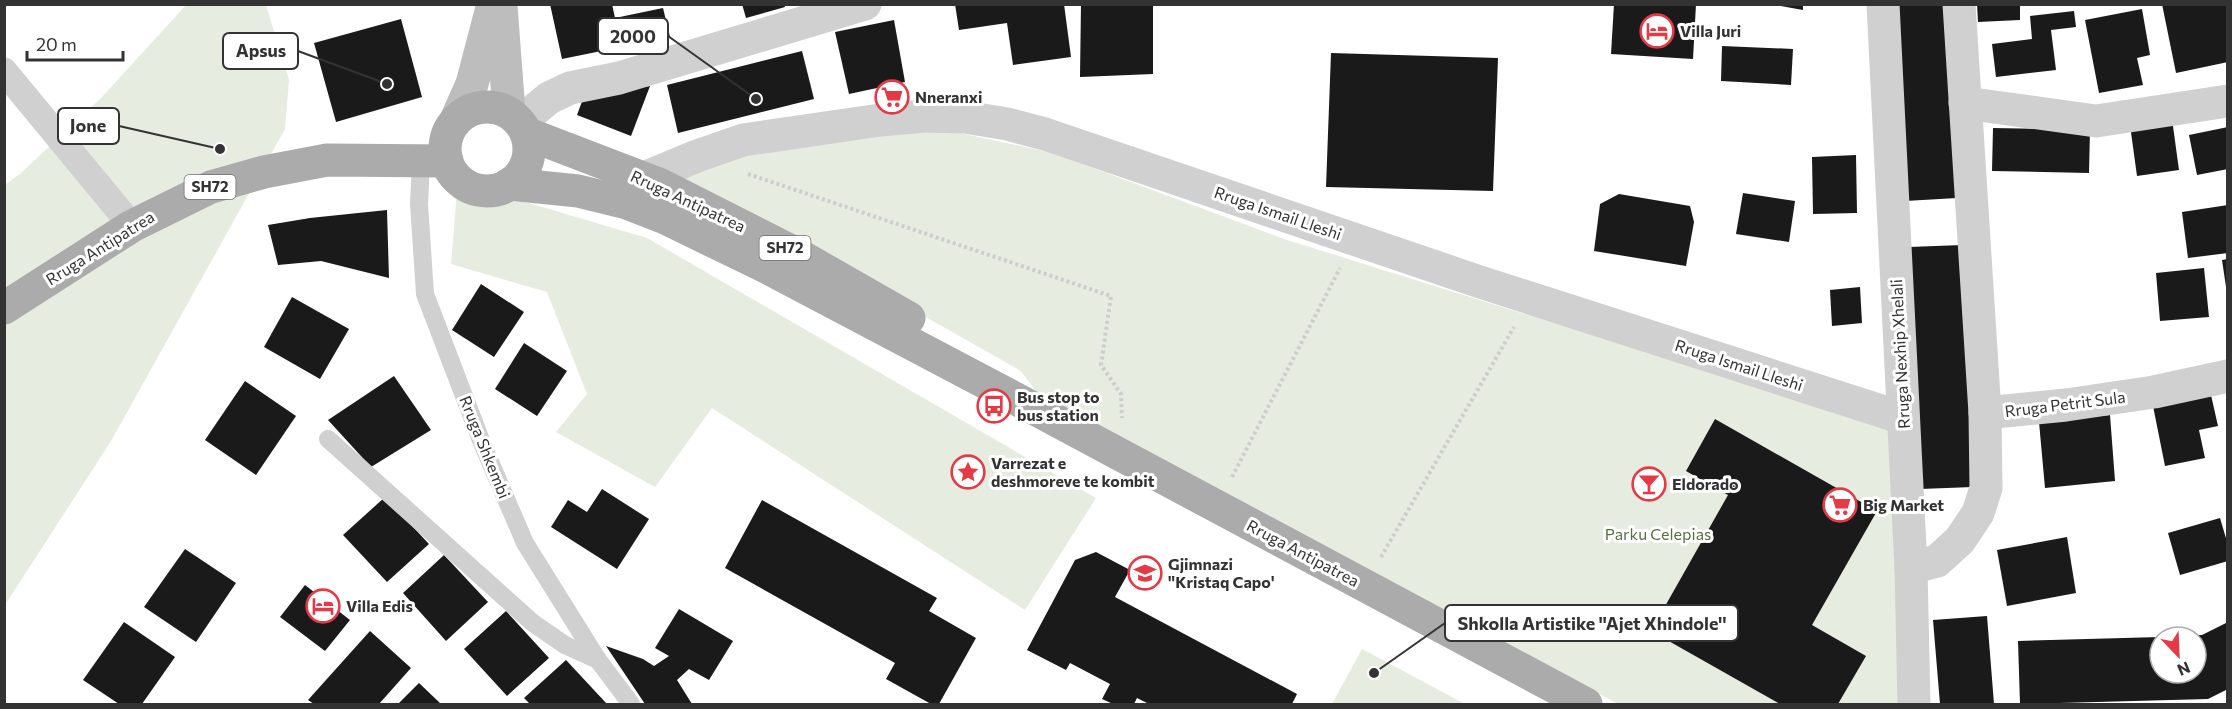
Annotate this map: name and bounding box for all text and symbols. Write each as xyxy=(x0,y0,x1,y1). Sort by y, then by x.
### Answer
hotel icon: Villa Juri xyxy=(1639,13,1675,49)
callout: 2000 xyxy=(598,18,668,54)
place label: Villa Juri xyxy=(1680,21,1741,40)
scale bar xyxy=(27,24,123,62)
text: 2000 xyxy=(610,25,656,47)
text: 20 m xyxy=(36,33,77,55)
callout: Apsus xyxy=(223,33,298,69)
text: Apsus xyxy=(236,39,286,61)
supermarket icon: Nneranxi xyxy=(874,79,910,115)
place label: Nneranxi xyxy=(915,87,982,106)
callout: Jone xyxy=(58,108,119,144)
text: Jone xyxy=(70,114,106,136)
street label: Rruga Antipatrea xyxy=(628,166,749,235)
road number: SH72 xyxy=(184,175,236,199)
street label: Rruga Ismail Lleshi xyxy=(1212,182,1344,243)
street label: Rruga Antipatrea xyxy=(42,207,157,289)
road number: SH72 xyxy=(760,236,810,260)
street label: Rruga Nexhip Xhelali xyxy=(1886,279,1913,429)
street label: Rruga Ismail Lleshi xyxy=(1673,335,1806,394)
place label: Bus stop to bus station xyxy=(1017,387,1100,424)
street label: Rruga Petrit Sula xyxy=(2003,387,2126,420)
bus stop icon: Bus stop to bus station xyxy=(976,388,1012,424)
street label: Rruga Shkembi xyxy=(456,393,515,501)
place label: Varrezat e deshmoreve te kombit xyxy=(991,453,1155,490)
place icon: Varrezat e deshmoreve te kombit xyxy=(950,454,986,490)
bar icon: Eldorado xyxy=(1631,466,1667,502)
place label: Eldorado xyxy=(1672,474,1739,493)
supermarket icon: Big Market xyxy=(1822,487,1858,523)
place label: Big Market xyxy=(1863,495,1944,514)
street label: Rruga Antipatrea xyxy=(1244,515,1363,590)
park label: Parku Celepias xyxy=(1605,524,1711,543)
place label: Gjimnazi ''Kristaq Capo' xyxy=(1168,554,1275,591)
school or university icon: Gjimnazi ''Kristaq Capo' xyxy=(1127,555,1163,591)
hotel icon: Villa Edis xyxy=(305,588,341,624)
place label: Villa Edis xyxy=(346,596,413,615)
callout: Shkolla Artistike ''Ajet Xhindole'' xyxy=(1445,605,1738,641)
text: Shkolla Artistike ''Ajet Xhindole'' xyxy=(1457,612,1727,634)
north arrow xyxy=(2148,625,2208,685)
text: N xyxy=(2175,658,2193,680)

